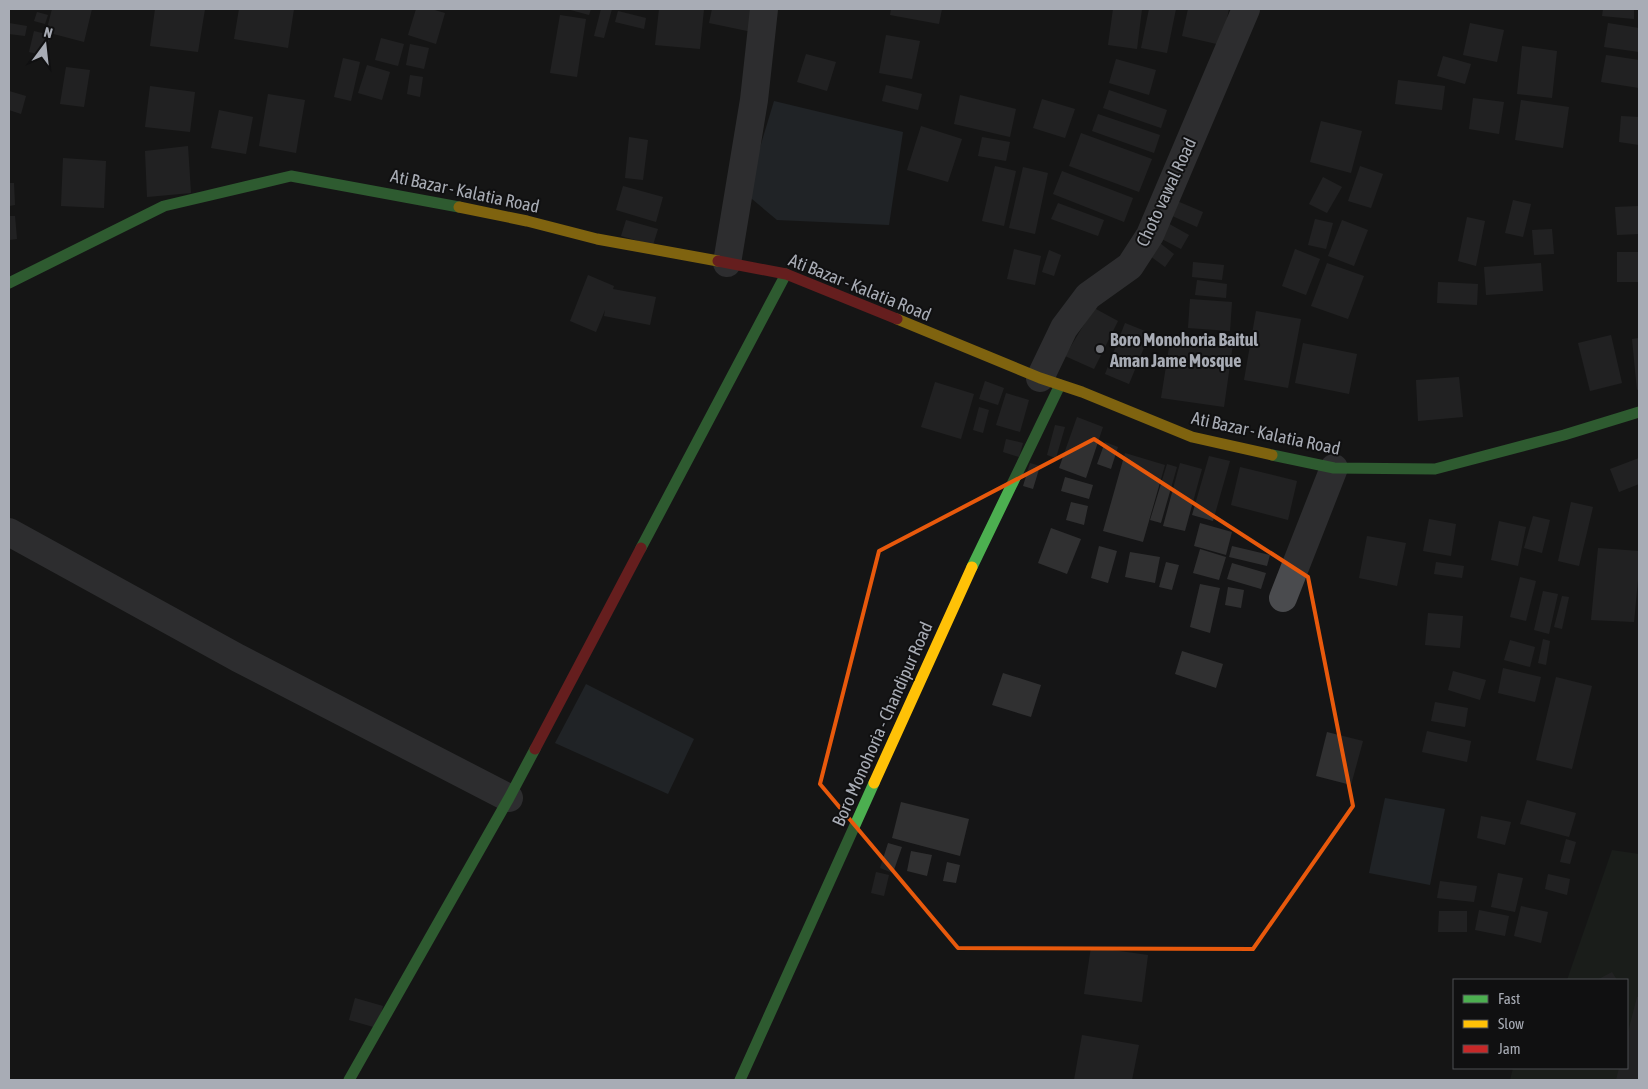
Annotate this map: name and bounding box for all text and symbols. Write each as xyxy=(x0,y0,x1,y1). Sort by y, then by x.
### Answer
north arrow xyxy=(20,20,70,70)
text: N xyxy=(42,24,54,41)
street label: Choto vawal Road xyxy=(1132,134,1200,250)
street label: Ati Bazar - Kalatia Road xyxy=(389,165,541,217)
street label: Ati Bazar - Kalatia Road xyxy=(786,249,934,325)
place label: Boro Monohoria Baitul Aman Jame Mosque xyxy=(1109,329,1258,371)
marker: Boro Monohoria Baitul Aman Jame Mosque xyxy=(1094,343,1106,355)
street label: Ati Bazar - Kalatia Road xyxy=(1190,407,1342,459)
street label: Boro Monohoria - Chandipur Road xyxy=(827,619,937,829)
legend xyxy=(1453,979,1628,1069)
text: Fast xyxy=(1498,990,1520,1007)
text: Slow xyxy=(1498,1015,1524,1032)
text: Jam xyxy=(1498,1040,1521,1057)

